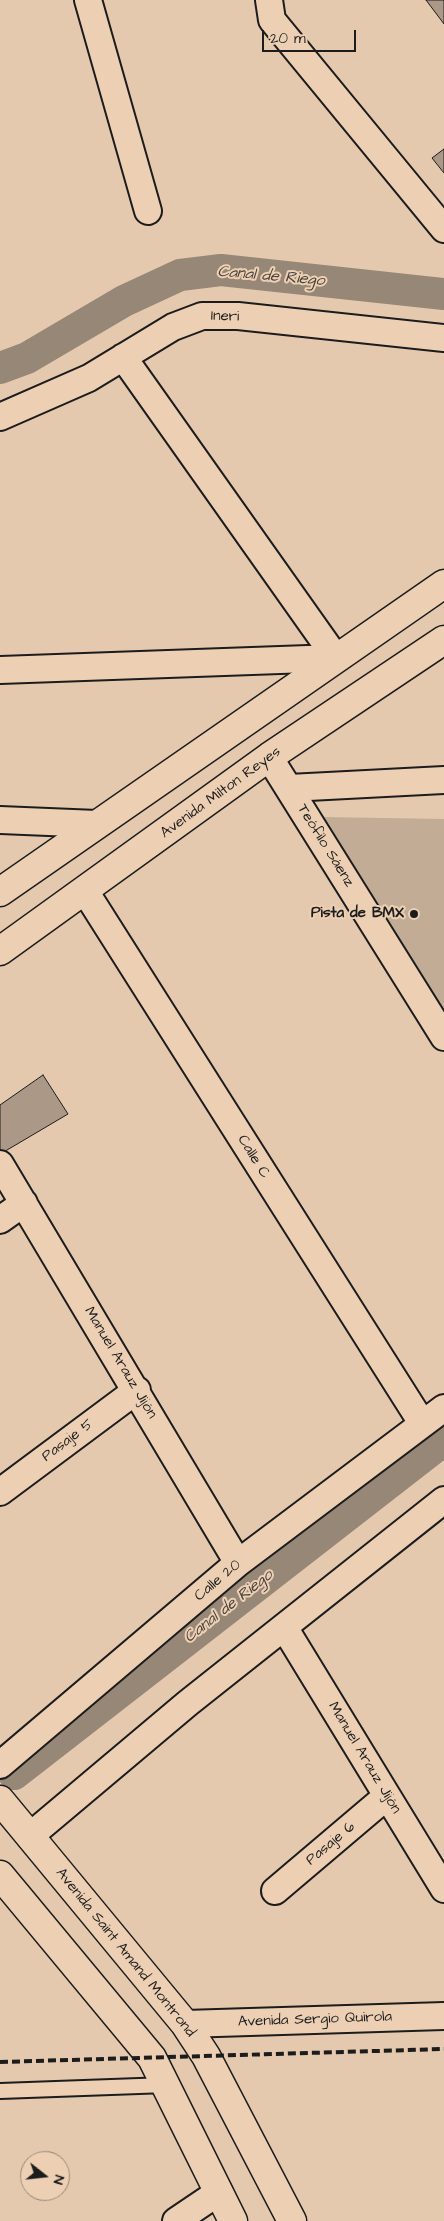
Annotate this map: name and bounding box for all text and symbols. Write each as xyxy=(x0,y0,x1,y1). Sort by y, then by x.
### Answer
scale bar xyxy=(264,20,358,52)
text: 20 m xyxy=(270,28,306,49)
water label: Canal de Riego xyxy=(217,263,325,291)
street label: Ineri xyxy=(210,308,240,326)
street label: Avenida Milton Reyes xyxy=(157,743,285,843)
street label: Teófilo Sáenz xyxy=(292,801,358,891)
place label: Pista de BMX xyxy=(311,905,404,923)
marker: Pista de BMX xyxy=(408,908,420,920)
street label: Calle C xyxy=(233,1132,273,1182)
street label: Manuel Arauz Jijón xyxy=(80,1304,160,1422)
street label: Pasaje 5 xyxy=(39,1416,97,1466)
street label: Calle 20 xyxy=(191,1556,245,1606)
water label: Canal de Riego xyxy=(181,1566,277,1648)
street label: Manuel Arauz Jijón xyxy=(324,1699,404,1817)
street label: Pasaje 6 xyxy=(303,1818,359,1870)
street label: Avenida Saint Amand Montrond xyxy=(51,1865,199,2041)
street label: Avenida Sergio Quirola xyxy=(238,2008,392,2032)
north arrow xyxy=(20,2151,70,2201)
text: N xyxy=(48,2173,69,2187)

